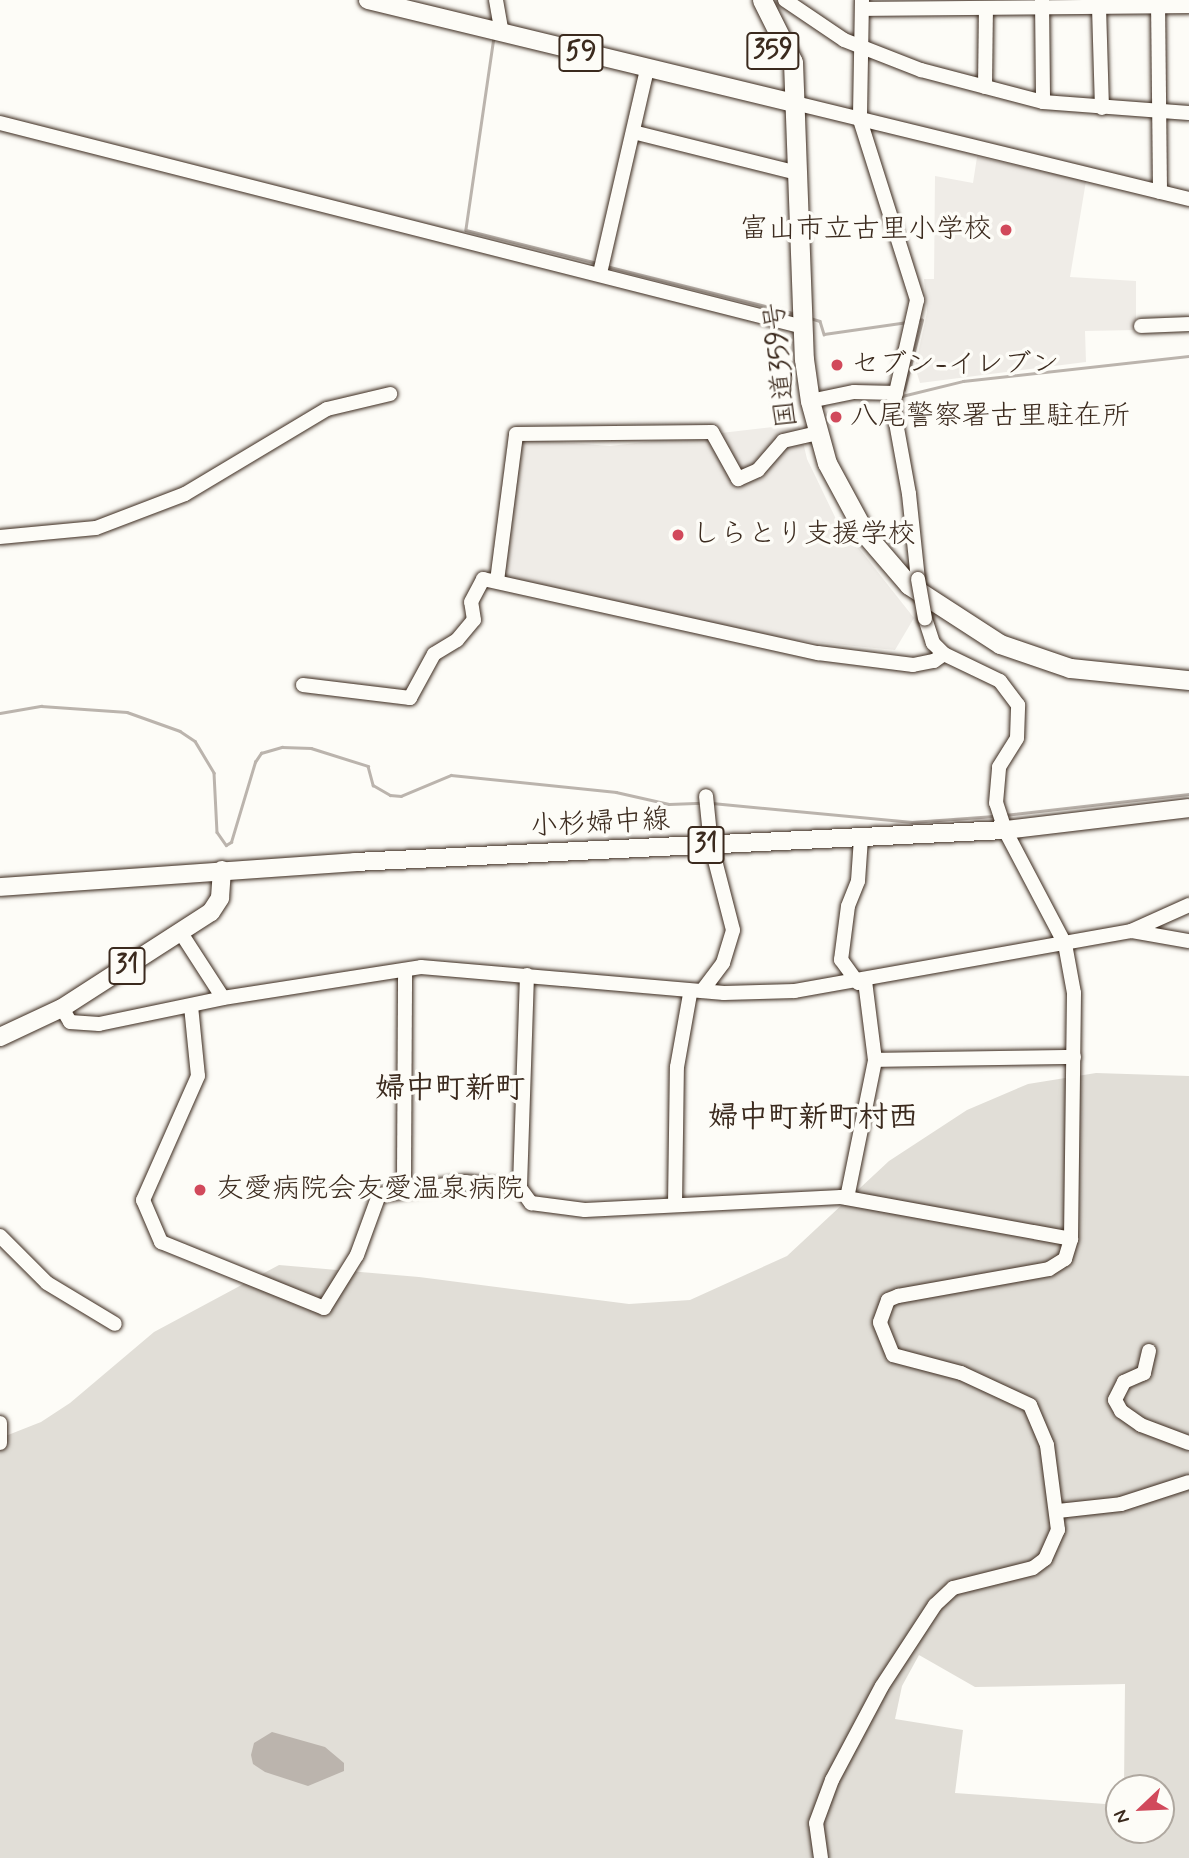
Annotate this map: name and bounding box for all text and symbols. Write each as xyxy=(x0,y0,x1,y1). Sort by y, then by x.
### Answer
road number: 359 xyxy=(745,28,801,74)
road number: 59 xyxy=(558,30,604,76)
place label: 富山市立古里小学校 xyxy=(740,213,992,247)
marker: 富山市立古里小学校 xyxy=(998,222,1014,238)
street label: 国道359号 xyxy=(759,300,805,430)
place label: セブン-イレブン xyxy=(851,348,1060,382)
marker: セブン-イレブン xyxy=(829,357,845,373)
place label: 八尾警察署古里駐在所 xyxy=(850,400,1130,434)
marker: 八尾警察署古里駐在所 xyxy=(828,409,844,425)
place label: しらとり支援学校 xyxy=(692,518,916,552)
marker: しらとり支援学校 xyxy=(670,527,686,543)
street label: 小杉婦中線 xyxy=(529,804,671,844)
road number: 31 xyxy=(687,822,725,867)
road number: 31 xyxy=(108,944,146,988)
district label: 婦中町新町 xyxy=(375,1071,525,1107)
district label: 婦中町新町村西 xyxy=(708,1100,918,1136)
place label: 友愛病院会友愛温泉病院 xyxy=(216,1173,524,1207)
marker: 友愛病院会友愛温泉病院 xyxy=(190,1180,210,1200)
north arrow xyxy=(1105,1774,1175,1844)
text: N xyxy=(1108,1806,1136,1827)

